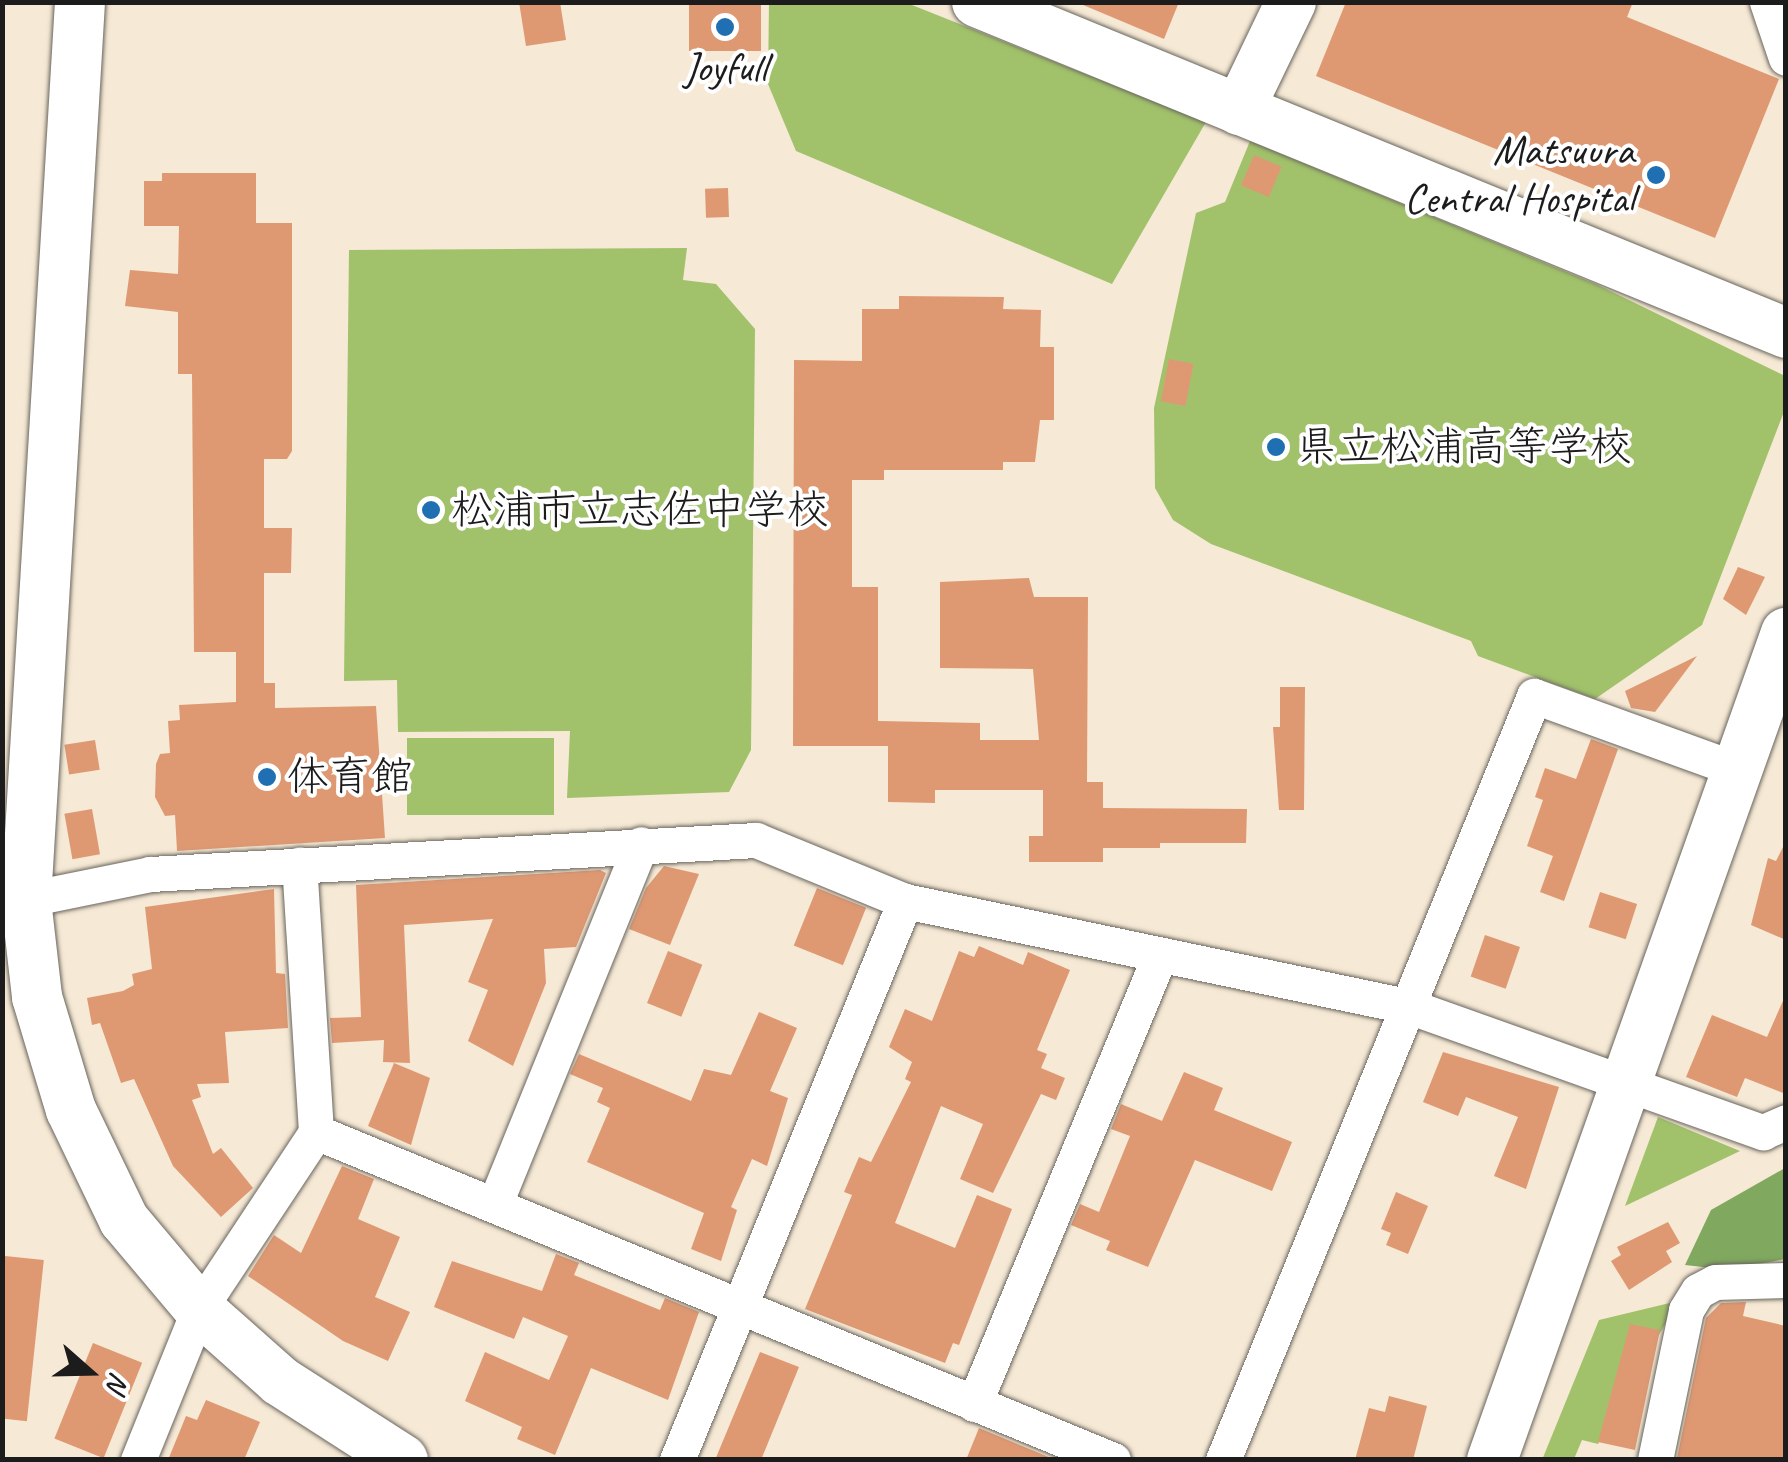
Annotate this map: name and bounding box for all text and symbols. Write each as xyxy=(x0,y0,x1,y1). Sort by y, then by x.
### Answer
marker: Joyfull xyxy=(714,16,736,38)
place label: Joyfull xyxy=(683,43,767,93)
place label: Matsuura Central Hospital xyxy=(1404,126,1634,224)
marker: Matsuura Central Hospital xyxy=(1643,162,1669,188)
place label: 県立松浦高等学校 xyxy=(1296,422,1632,472)
marker: 県立松浦高等学校 xyxy=(1265,436,1287,458)
place label: 松浦市立志佐中学校 xyxy=(451,485,829,535)
marker: 松浦市立志佐中学校 xyxy=(420,499,442,521)
place label: 体育館 xyxy=(287,752,413,802)
marker: 体育館 xyxy=(256,766,278,788)
north arrow xyxy=(40,1322,140,1422)
text: N xyxy=(99,1368,138,1397)

